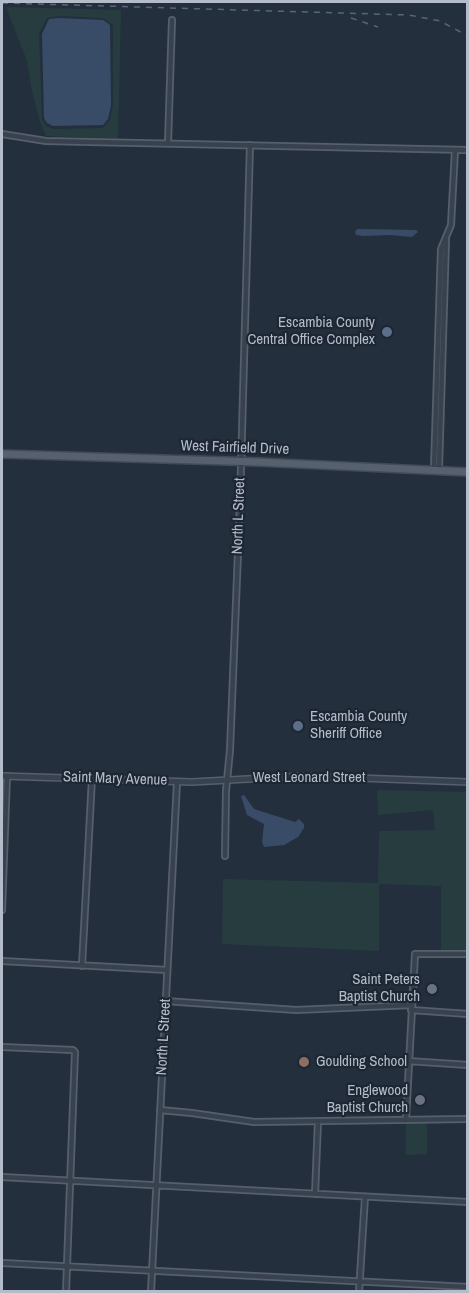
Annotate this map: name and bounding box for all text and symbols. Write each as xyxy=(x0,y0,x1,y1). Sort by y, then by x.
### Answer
place label: Escambia County Central Office Complex xyxy=(247,314,375,349)
marker: Escambia County Central Office Complex xyxy=(380,325,394,339)
street label: West Fairfield Drive xyxy=(180,437,290,459)
street label: North L Street xyxy=(229,477,249,555)
place label: Escambia County Sheriff Office xyxy=(310,708,407,743)
marker: Escambia County Sheriff Office xyxy=(291,719,305,733)
street label: Saint Mary Avenue xyxy=(63,768,167,790)
street label: West Leonard Street xyxy=(253,769,365,787)
place label: Saint Peters Baptist Church xyxy=(339,971,420,1006)
marker: Saint Peters Baptist Church xyxy=(425,982,439,996)
street label: North L Street xyxy=(153,998,175,1076)
place label: Goulding School xyxy=(316,1053,407,1071)
marker: Goulding School xyxy=(297,1055,311,1069)
place label: Englewood Baptist Church xyxy=(327,1082,408,1117)
marker: Englewood Baptist Church xyxy=(413,1093,427,1107)

